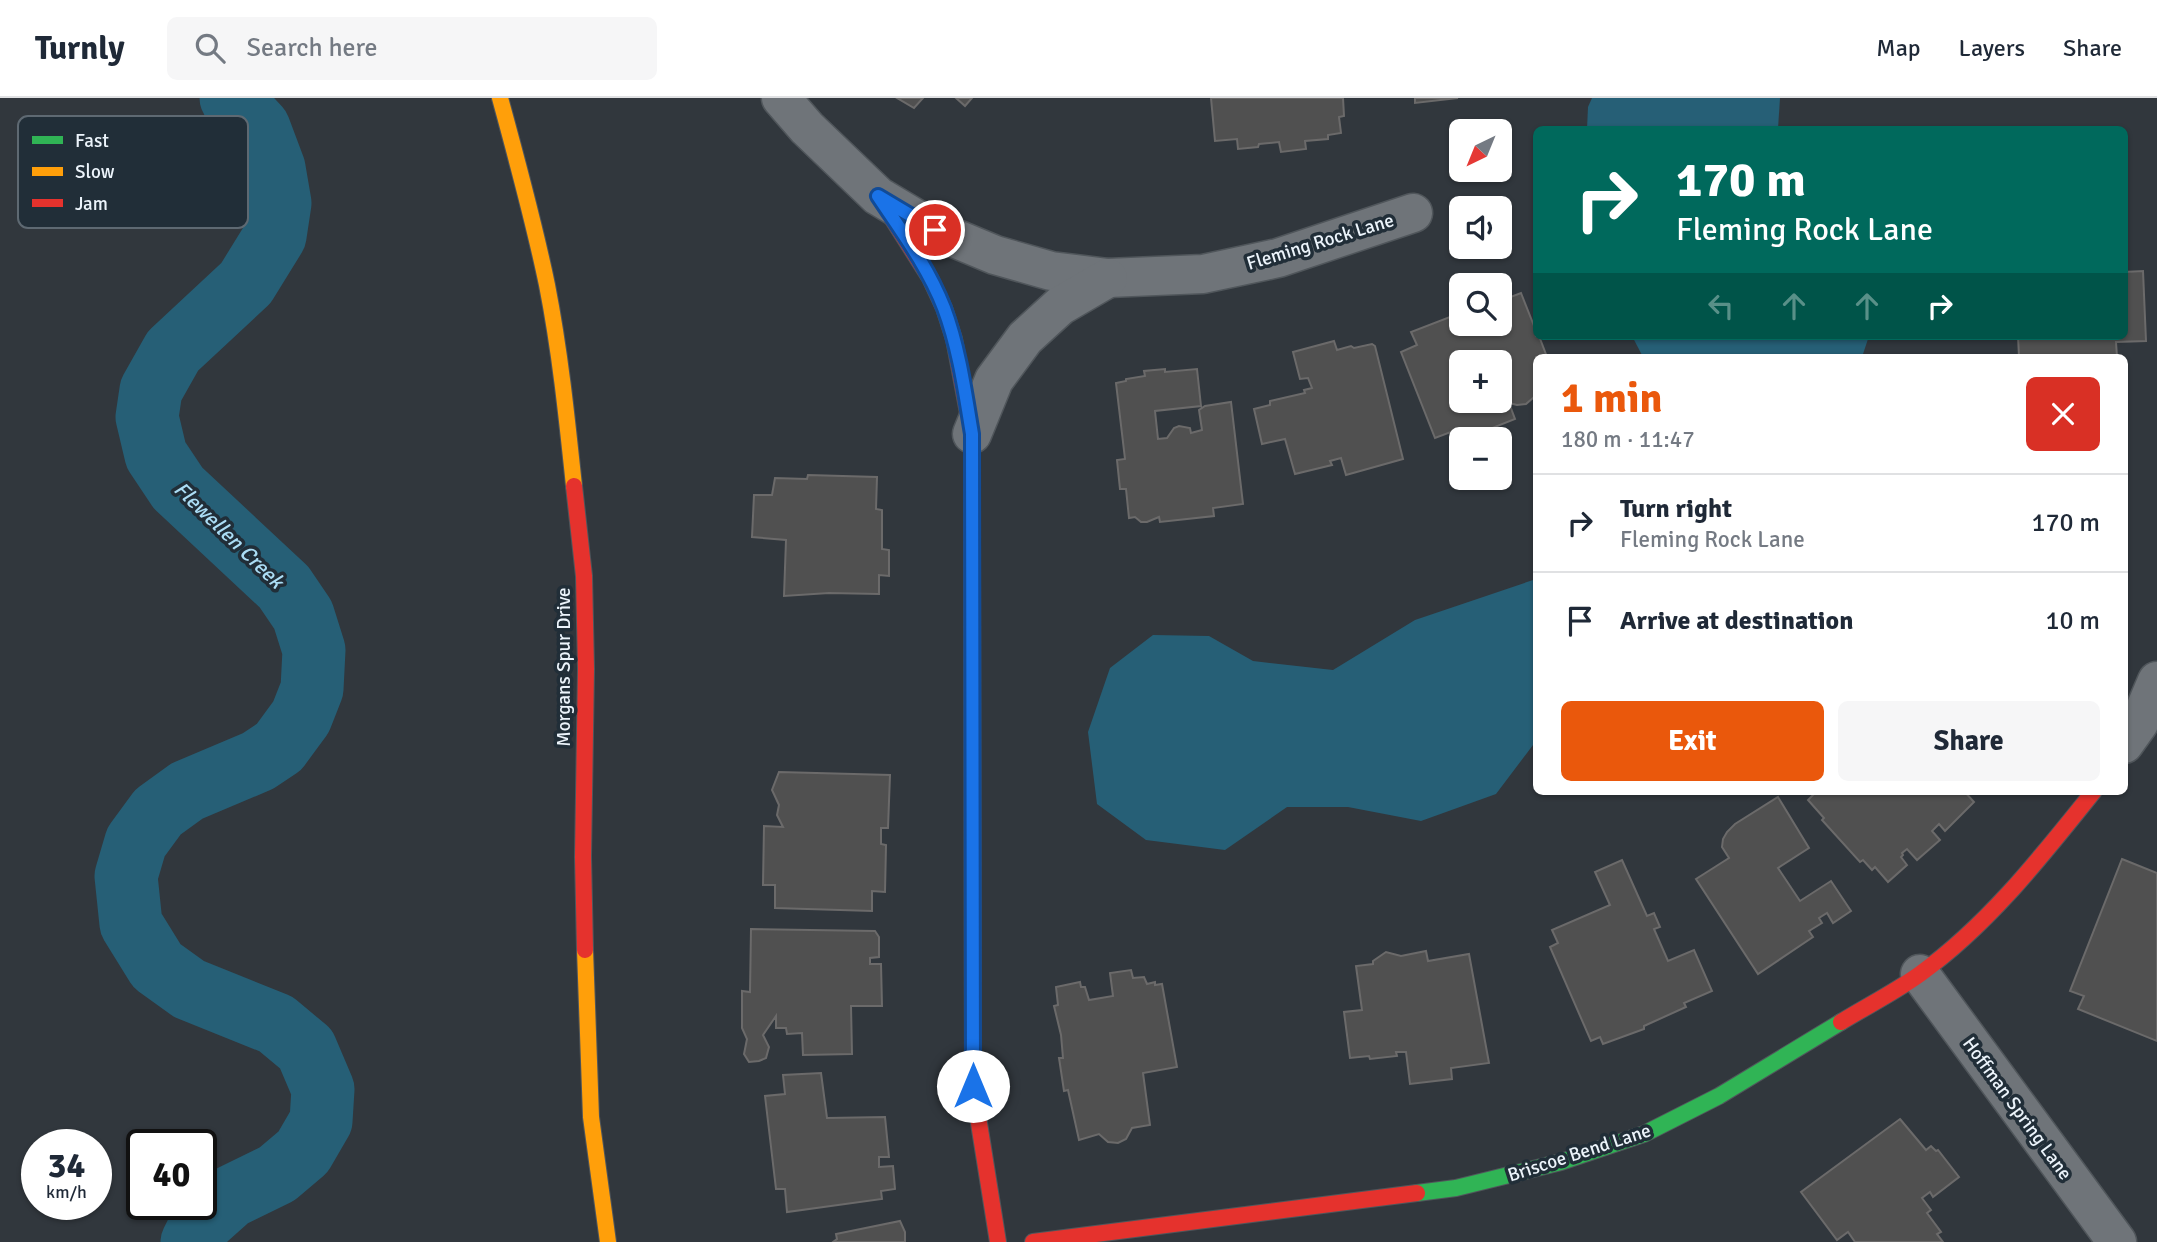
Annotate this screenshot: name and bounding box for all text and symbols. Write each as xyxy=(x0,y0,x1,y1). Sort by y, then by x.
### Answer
search box xyxy=(167,17,657,80)
text: Turnly xyxy=(35,28,125,69)
icon: search xyxy=(191,29,229,67)
text: Search here xyxy=(247,32,378,64)
text: Map xyxy=(1876,33,1921,63)
text: Layers xyxy=(1959,33,2025,63)
text: Share xyxy=(2063,33,2122,63)
legend xyxy=(18,116,248,228)
north arrow xyxy=(1449,119,1512,182)
map controls xyxy=(1449,119,1512,490)
text: Fast xyxy=(75,129,109,153)
text: 170 m xyxy=(1676,150,1806,210)
icon: right xyxy=(1561,154,1652,245)
text: Slow xyxy=(75,160,115,184)
text: Jam xyxy=(75,192,108,216)
button: sound xyxy=(1449,196,1512,259)
pin xyxy=(905,200,965,260)
street label: Fleming Rock Lane xyxy=(1244,208,1397,276)
text: Fleming Rock Lane xyxy=(1676,210,1933,249)
icon: arrive xyxy=(916,211,954,249)
button: search xyxy=(1449,273,1512,336)
icon: left xyxy=(1702,287,1740,325)
icon: ahead xyxy=(1775,287,1813,325)
icon: ahead xyxy=(1848,287,1886,325)
icon: right xyxy=(1921,287,1959,325)
button: + xyxy=(1449,350,1512,413)
text: 1 min xyxy=(1561,373,1662,424)
button: close xyxy=(2026,377,2100,451)
text: 180 m · 11:47 xyxy=(1561,425,1695,454)
button: − xyxy=(1449,427,1512,490)
water label: Flewellen Creek xyxy=(169,476,291,596)
text: Turn right xyxy=(1620,493,1732,525)
icon: right xyxy=(1561,504,1599,542)
text: 170 m xyxy=(2031,507,2100,539)
text: Fleming Rock Lane xyxy=(1620,525,1805,554)
street label: Morgans Spur Drive xyxy=(552,587,576,747)
icon: arrive xyxy=(1561,602,1599,640)
text: Arrive at destination xyxy=(1620,605,1853,637)
text: 10 m xyxy=(2045,605,2100,637)
button: Exit xyxy=(1561,701,1824,781)
button: Share xyxy=(1838,701,2100,781)
street label: Hoffman Spring Lane xyxy=(1957,1032,2077,1185)
position arrow xyxy=(936,1049,1010,1123)
street label: Briscoe Bend Lane xyxy=(1505,1118,1654,1187)
speed limit sign: 40 xyxy=(126,1129,217,1220)
text: 34 xyxy=(48,1144,85,1187)
text: km/h xyxy=(46,1181,87,1203)

